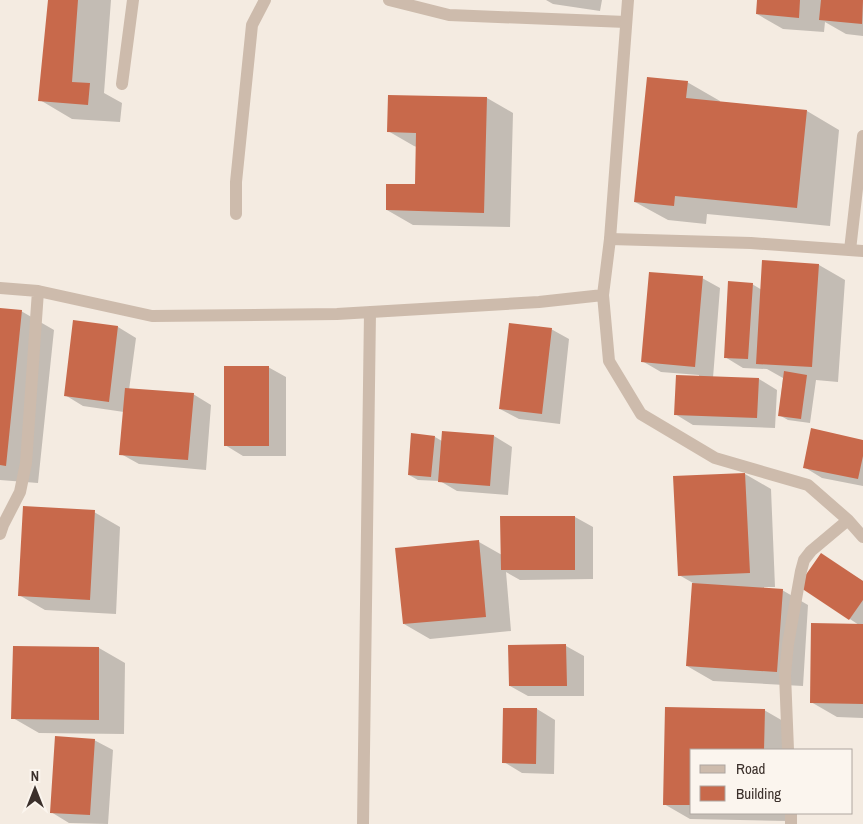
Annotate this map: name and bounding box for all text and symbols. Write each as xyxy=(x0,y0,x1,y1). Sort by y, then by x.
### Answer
legend xyxy=(690,749,853,814)
text: Road xyxy=(736,758,765,779)
north arrow xyxy=(10,764,60,814)
text: N xyxy=(31,767,39,785)
text: Building xyxy=(736,783,781,804)

